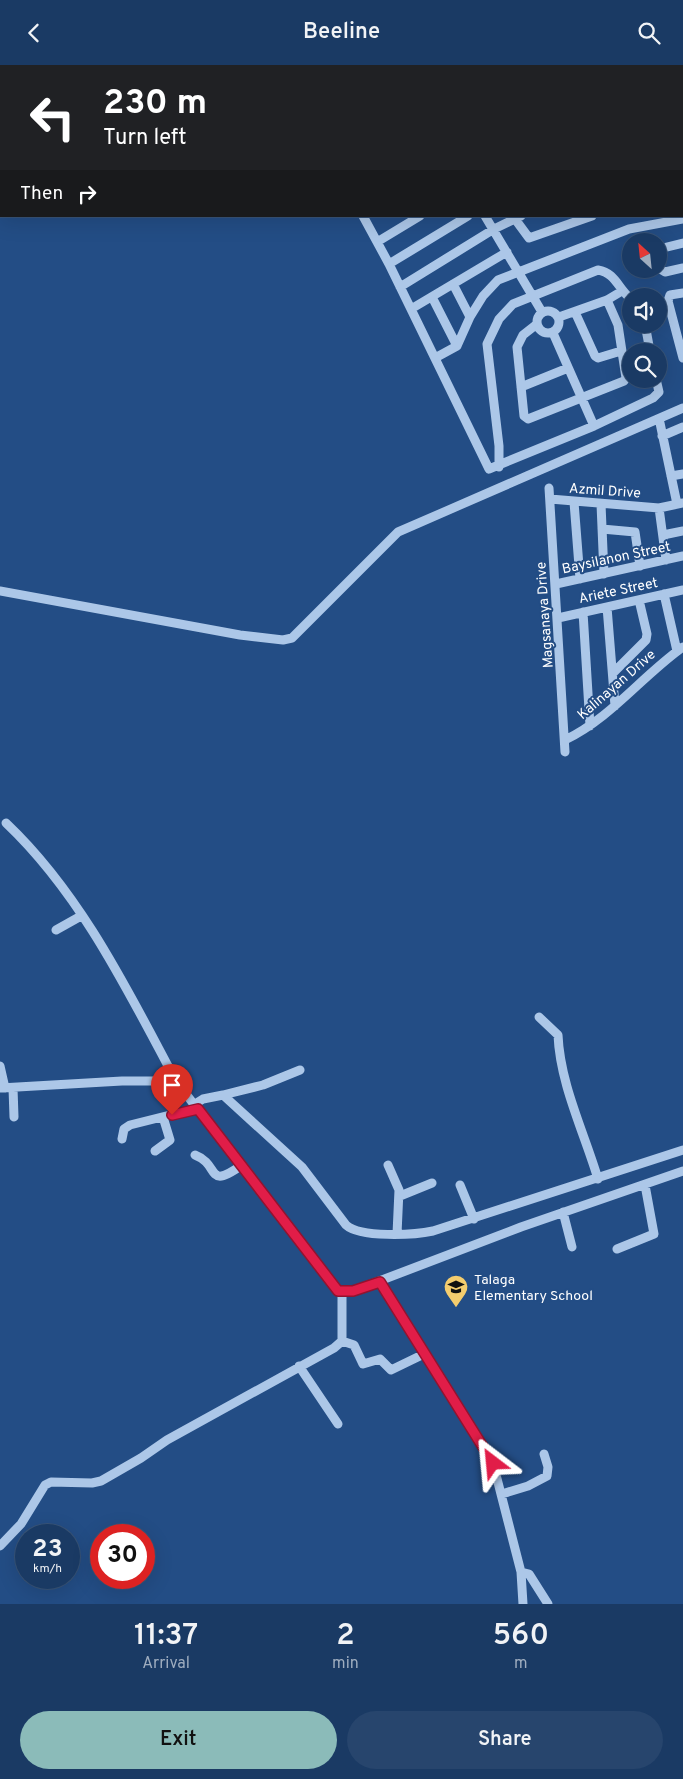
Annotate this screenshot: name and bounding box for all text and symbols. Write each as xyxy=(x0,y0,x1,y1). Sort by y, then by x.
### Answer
icon: back xyxy=(20,19,48,47)
text: Beeline xyxy=(303,19,380,46)
icon: search xyxy=(635,19,663,47)
text: 230 m xyxy=(103,82,207,126)
icon: left xyxy=(20,85,85,150)
text: Turn left xyxy=(103,125,186,152)
icon: right xyxy=(73,180,101,208)
text: Then xyxy=(20,182,63,206)
north arrow xyxy=(622,233,668,277)
map controls xyxy=(622,233,667,388)
button: sound xyxy=(622,288,667,333)
button: search xyxy=(622,343,667,388)
street label: Azmil Drive xyxy=(568,481,641,502)
street label: Baysilanon Street xyxy=(560,539,672,578)
street label: Magsanaya Drive xyxy=(533,561,558,669)
street label: Ariete Street xyxy=(577,575,659,608)
street label: Kalinayan Drive xyxy=(574,647,660,724)
pin xyxy=(151,1064,193,1115)
icon: arrive xyxy=(158,1071,186,1099)
place label: Talaga Elementary School xyxy=(474,1272,593,1305)
school or university icon: Talaga Elementary School xyxy=(443,1274,469,1308)
position arrow xyxy=(466,1436,518,1488)
speed limit sign: 30 xyxy=(90,1524,155,1589)
text: 23 xyxy=(32,1534,63,1566)
text: km/h xyxy=(33,1561,62,1577)
text: 11:37 xyxy=(134,1618,198,1655)
text: 2 xyxy=(336,1618,355,1655)
text: 560 xyxy=(493,1618,549,1655)
text: Arrival xyxy=(142,1654,190,1674)
text: min xyxy=(332,1654,359,1674)
text: m xyxy=(514,1654,528,1674)
button: Exit xyxy=(20,1711,337,1769)
button: Share xyxy=(347,1711,663,1769)

